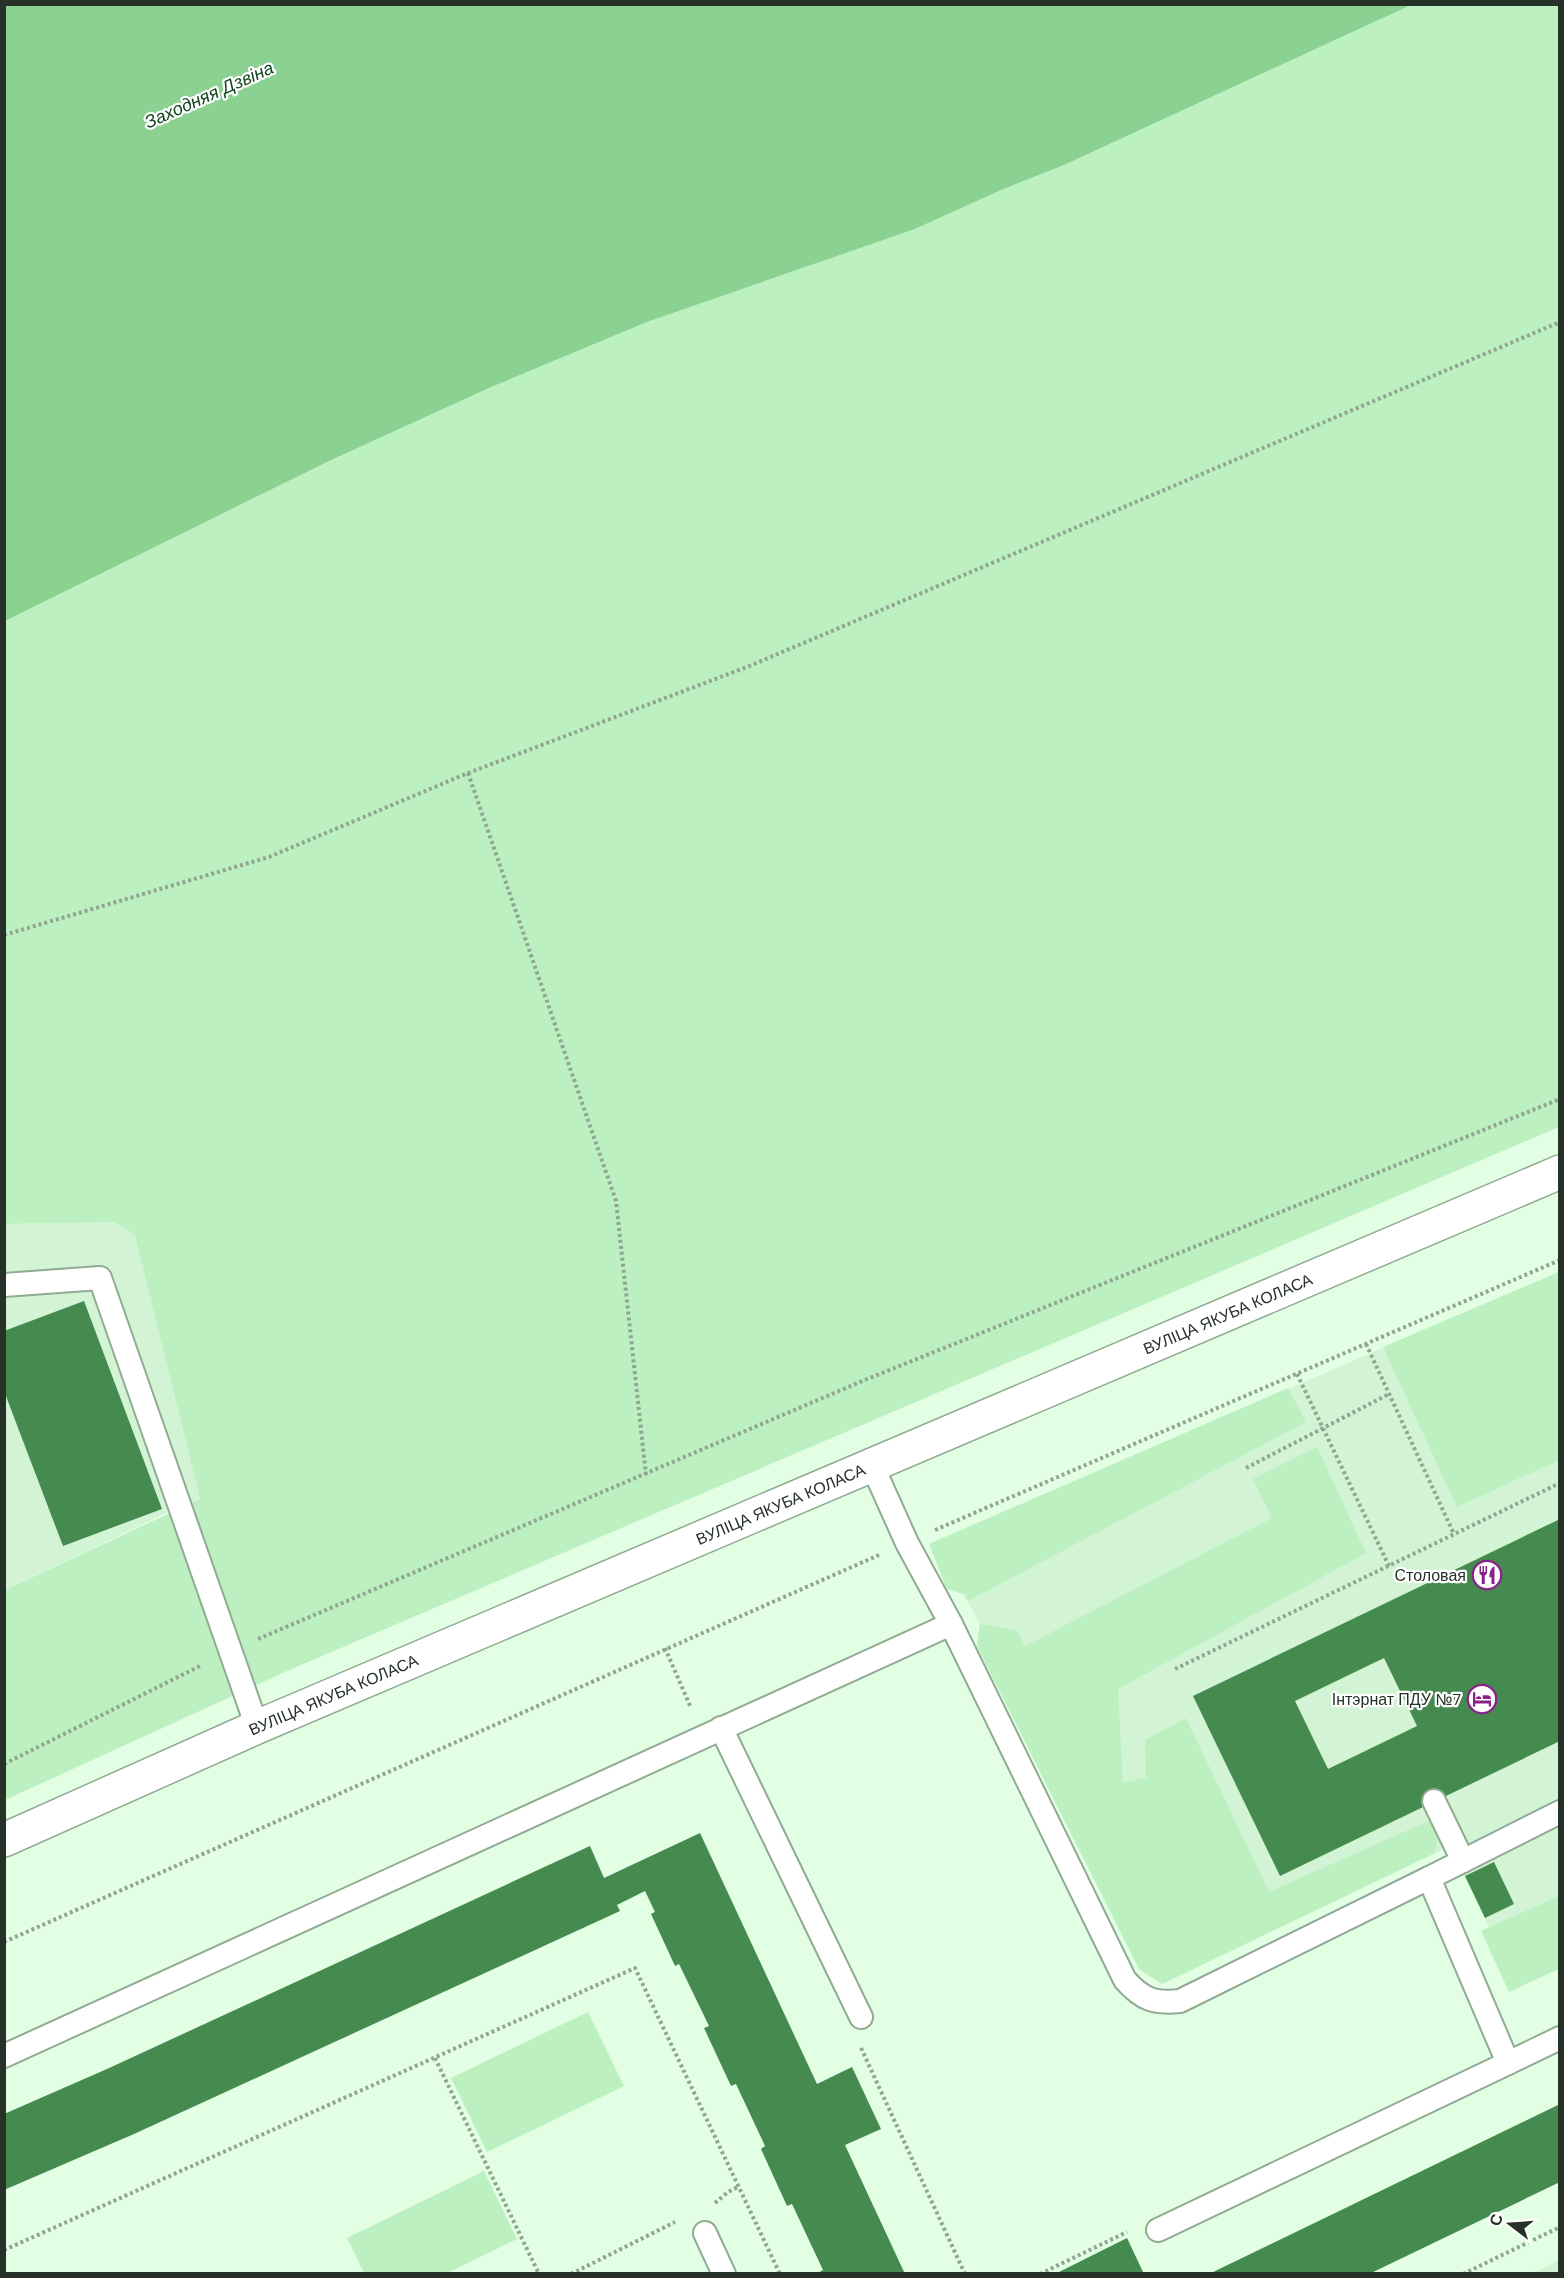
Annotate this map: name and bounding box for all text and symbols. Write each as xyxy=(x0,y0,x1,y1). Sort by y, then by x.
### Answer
water label: Заходняя Дзвіна xyxy=(141,56,277,134)
street label: ВУЛІЦА ЯКУБА КОЛАСА xyxy=(1140,1269,1316,1359)
street label: ВУЛІЦА ЯКУБА КОЛАСА xyxy=(693,1459,869,1550)
restaurant icon: Столовая xyxy=(1471,1559,1503,1591)
place label: Столовая xyxy=(1394,1565,1466,1586)
street label: ВУЛІЦА ЯКУБА КОЛАСА xyxy=(246,1650,422,1740)
hotel icon: Інтэрнат ПДУ №7 xyxy=(1466,1683,1498,1715)
place label: Інтэрнат ПДУ №7 xyxy=(1332,1689,1461,1710)
north arrow xyxy=(1480,2194,1540,2254)
text: С xyxy=(1484,2211,1508,2228)

